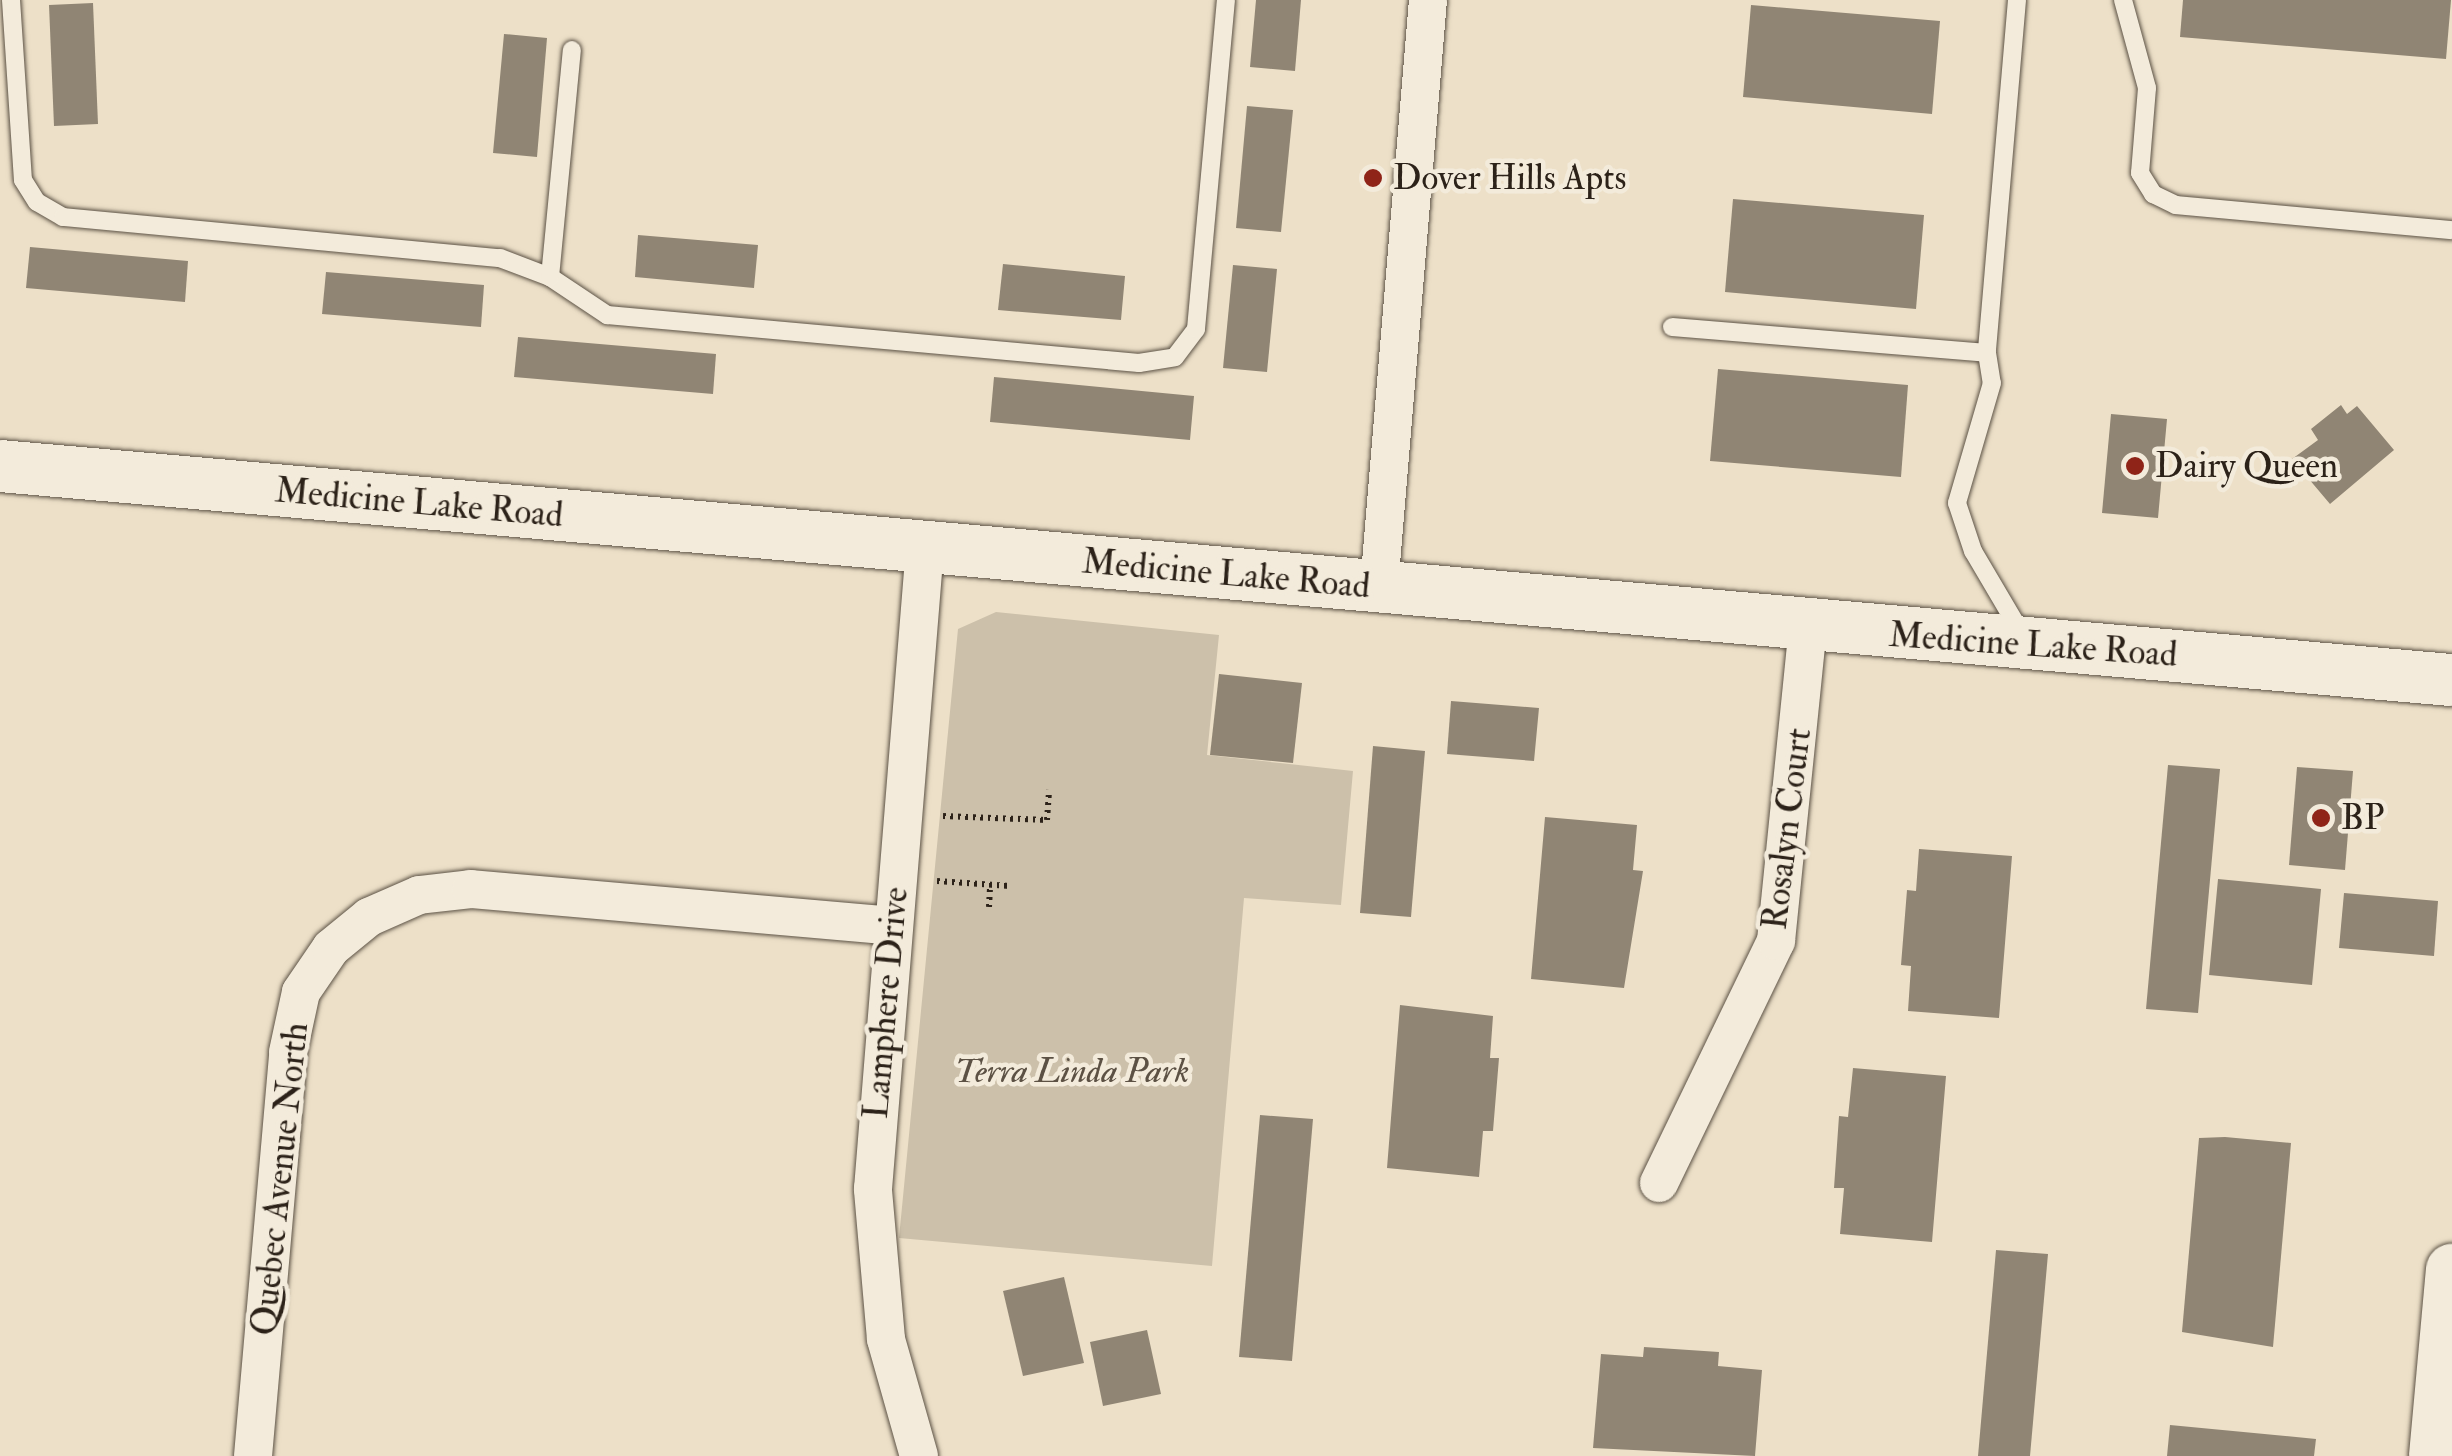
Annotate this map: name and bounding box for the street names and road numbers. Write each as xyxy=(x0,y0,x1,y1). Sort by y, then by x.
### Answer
street label: Medicine Lake Road xyxy=(273,469,565,537)
street label: Medicine Lake Road xyxy=(1080,540,1372,608)
street label: Medicine Lake Road xyxy=(1887,614,2179,676)
street label: Rosalyn Court xyxy=(1754,726,1820,932)
street label: Lamphere Drive xyxy=(855,885,917,1121)
street label: Quebec Avenue North xyxy=(243,1020,317,1338)

